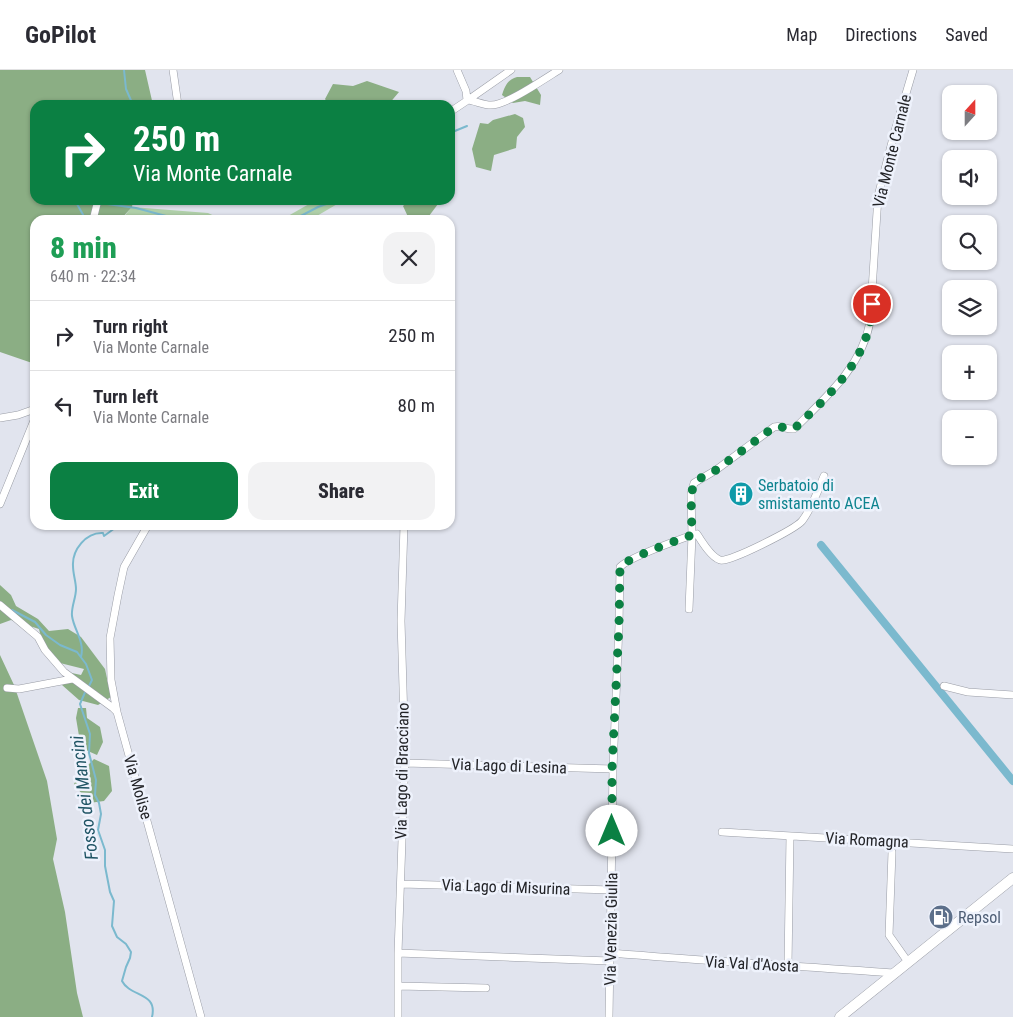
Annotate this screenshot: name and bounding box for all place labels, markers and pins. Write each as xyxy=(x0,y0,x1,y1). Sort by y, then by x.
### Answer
pin xyxy=(851,283,893,325)
place label: Serbatoio di smistamento ACEA xyxy=(758,476,880,513)
building icon: Serbatoio di smistamento ACEA xyxy=(728,481,754,507)
fuel station icon: Repsol xyxy=(928,904,954,930)
place label: Repsol xyxy=(958,908,1001,927)

